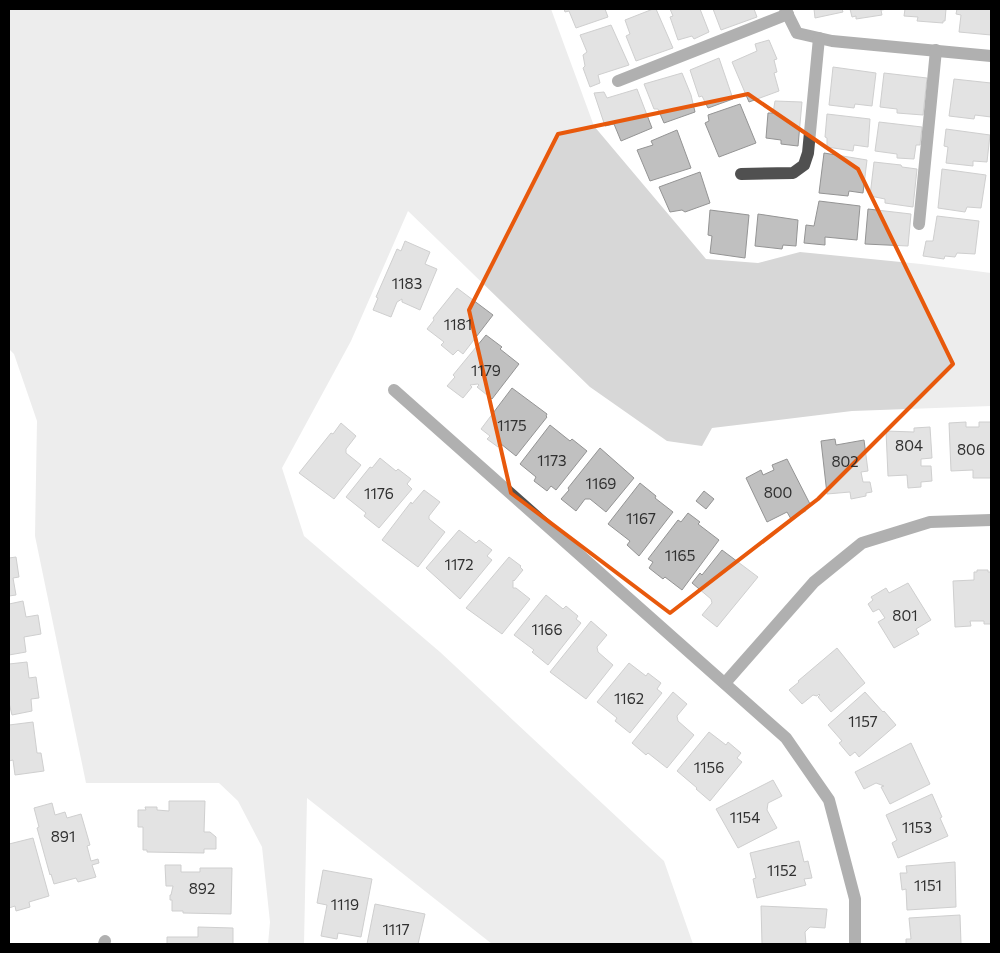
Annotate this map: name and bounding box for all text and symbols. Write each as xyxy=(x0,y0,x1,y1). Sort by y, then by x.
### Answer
house number: 1183 xyxy=(392,274,422,292)
house number: 1181 xyxy=(444,315,472,333)
house number: 1179 xyxy=(471,361,501,379)
house number: 1175 xyxy=(497,416,527,434)
house number: 804 xyxy=(895,436,923,454)
house number: 806 xyxy=(957,440,985,458)
house number: 1173 xyxy=(537,451,567,469)
house number: 802 xyxy=(831,452,859,470)
house number: 1169 xyxy=(586,474,616,492)
house number: 800 xyxy=(764,483,792,501)
house number: 1176 xyxy=(364,484,394,502)
house number: 1167 xyxy=(626,509,656,527)
house number: 1165 xyxy=(665,546,695,564)
house number: 1172 xyxy=(444,555,474,573)
house number: 801 xyxy=(892,606,918,624)
house number: 1166 xyxy=(531,620,563,638)
house number: 1162 xyxy=(614,689,644,707)
house number: 1157 xyxy=(848,712,878,730)
house number: 1156 xyxy=(694,758,724,776)
house number: 1154 xyxy=(730,808,760,826)
house number: 1153 xyxy=(902,818,932,836)
house number: 891 xyxy=(51,827,75,845)
house number: 1152 xyxy=(767,861,797,879)
house number: 1151 xyxy=(914,876,942,894)
house number: 892 xyxy=(189,879,215,897)
house number: 1119 xyxy=(331,895,359,913)
house number: 1117 xyxy=(382,920,410,938)

